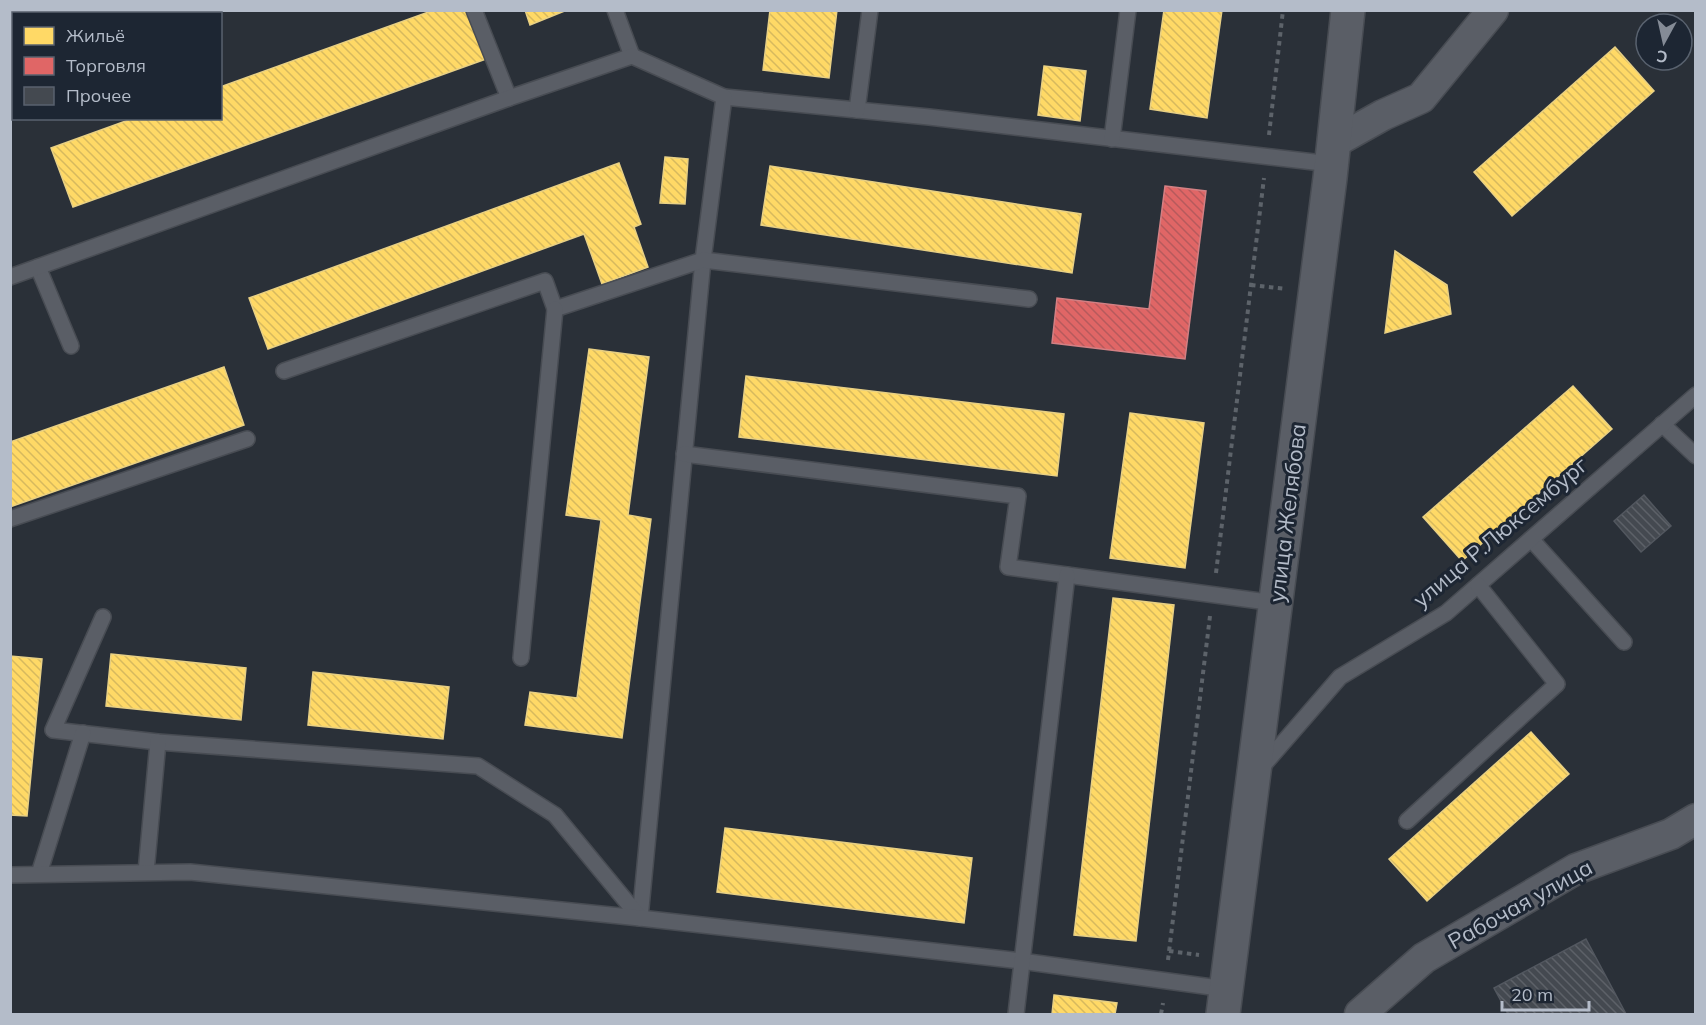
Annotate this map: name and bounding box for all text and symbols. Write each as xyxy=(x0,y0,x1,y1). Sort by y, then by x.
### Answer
legend xyxy=(12,12,222,120)
north arrow xyxy=(1634,12,1694,72)
text: Жильё xyxy=(66,24,125,47)
text: С xyxy=(1655,46,1669,68)
text: Торговля xyxy=(66,54,146,77)
text: Прочее xyxy=(66,84,131,107)
street label: улица Желябова xyxy=(1262,422,1312,604)
street label: улица Р.Люксембург xyxy=(1407,450,1593,613)
street label: Рабочая улица xyxy=(1443,853,1597,955)
scale bar xyxy=(1502,974,1589,1012)
text: 20 m xyxy=(1511,983,1553,1006)

